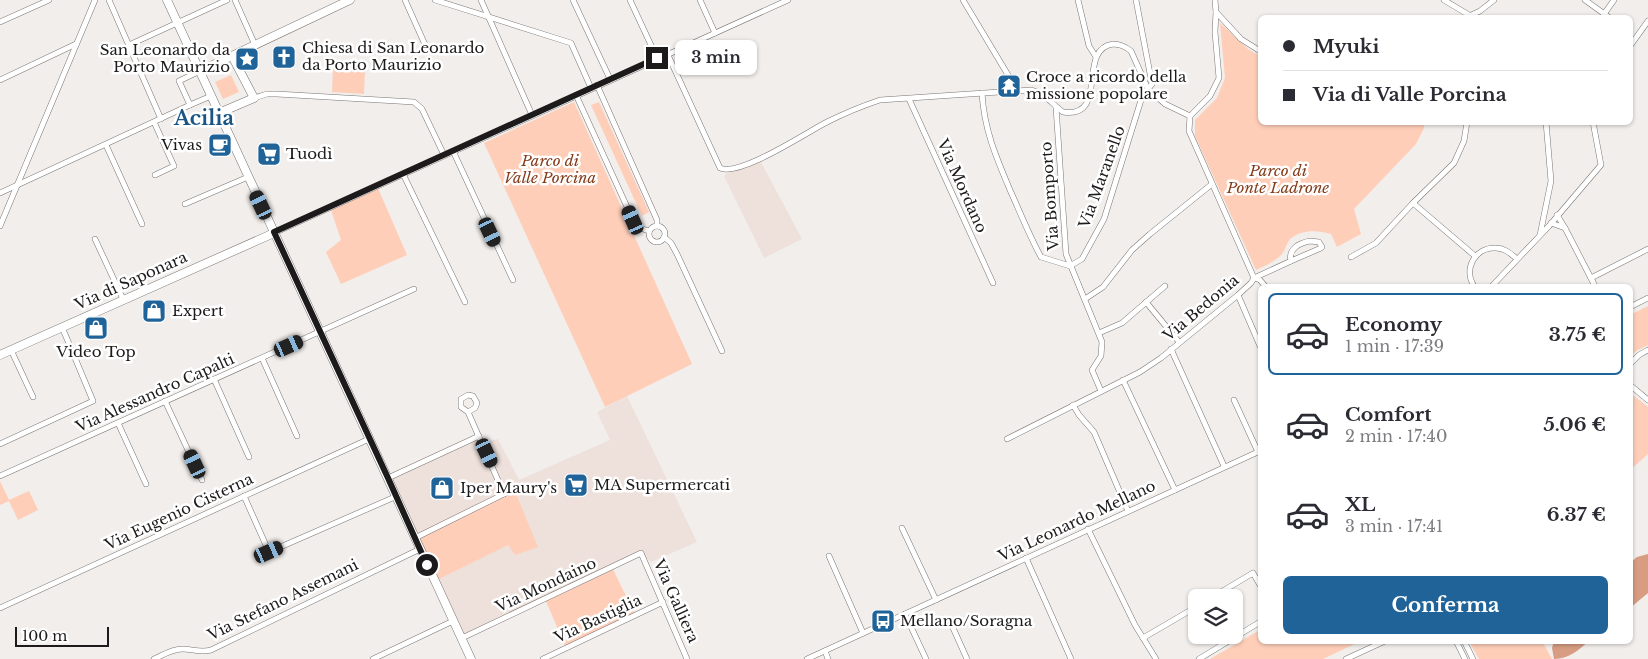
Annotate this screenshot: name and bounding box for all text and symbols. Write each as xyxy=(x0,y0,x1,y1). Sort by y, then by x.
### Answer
text: Myuki xyxy=(1313,35,1379,58)
place label: Chiesa di San Leonardo da Porto Maurizio xyxy=(302,38,485,74)
place label: San Leonardo da Porto Maurizio xyxy=(100,40,231,76)
callout: 3 min xyxy=(674,40,757,76)
church icon: Chiesa di San Leonardo da Porto Maurizio xyxy=(271,44,297,70)
place icon: San Leonardo da Porto Maurizio xyxy=(234,46,260,72)
route end xyxy=(646,47,668,69)
text: 3 min xyxy=(691,47,741,67)
place label: Croce a ricordo della missione popolare xyxy=(1026,67,1187,103)
temple icon: Croce a ricordo della missione popolare xyxy=(996,73,1022,99)
text: Via di Valle Porcina xyxy=(1313,83,1507,106)
district label: Acilia xyxy=(173,106,235,130)
street label: Via Maranello xyxy=(1074,123,1129,232)
cafe icon: Vivas xyxy=(207,132,233,158)
place label: Vivas xyxy=(160,135,202,154)
street label: Via Mordano xyxy=(933,135,992,236)
supermarket icon: Tuodì xyxy=(256,141,282,167)
street label: Via Bomporto xyxy=(1036,141,1063,252)
place label: Tuodì xyxy=(286,144,332,163)
park label: Parco di Valle Porcina xyxy=(504,151,596,187)
park label: Parco di Ponte Ladrone xyxy=(1226,161,1329,197)
car xyxy=(247,188,274,222)
car xyxy=(620,203,645,237)
car xyxy=(476,215,503,249)
street label: Via di Saponara xyxy=(71,247,190,314)
street label: Via Bedonia xyxy=(1158,270,1243,345)
shop icon: Expert xyxy=(141,298,167,324)
place label: Expert xyxy=(172,301,224,320)
icon: car xyxy=(1285,312,1330,357)
text: Economy xyxy=(1345,313,1442,336)
shop icon: Video Top xyxy=(83,315,109,341)
text: 3.75 € xyxy=(1549,323,1606,346)
car xyxy=(272,333,305,359)
text: 1 min · 17:39 xyxy=(1345,336,1444,356)
place label: Video Top xyxy=(55,342,136,361)
street label: Via Alessandro Capalti xyxy=(72,349,237,437)
icon: car xyxy=(1285,402,1330,447)
text: Comfort xyxy=(1345,403,1432,426)
text: 5.06 € xyxy=(1543,413,1606,436)
text: 2 min · 17:40 xyxy=(1345,426,1447,446)
car xyxy=(473,436,500,470)
car xyxy=(181,447,208,481)
street label: Via Eugenio Cisterna xyxy=(101,469,256,555)
supermarket icon: MA Supermercati xyxy=(563,472,589,498)
shop icon: Iper Maury's xyxy=(429,475,455,501)
place label: MA Supermercati xyxy=(594,475,730,494)
street label: Via Leonardo Mellano xyxy=(994,476,1159,566)
place label: Iper Maury's xyxy=(460,478,557,497)
icon: car xyxy=(1285,492,1330,537)
text: XL xyxy=(1345,493,1375,516)
text: 6.37 € xyxy=(1547,503,1606,526)
text: 3 min · 17:41 xyxy=(1345,516,1443,536)
car xyxy=(252,539,285,565)
street label: Via Mondaino xyxy=(491,553,599,617)
route start xyxy=(416,554,438,576)
street label: Via Stefano Assemani xyxy=(204,555,361,645)
street label: Via Galliera xyxy=(649,555,704,646)
button: Conferma xyxy=(1283,576,1608,634)
map controls xyxy=(1188,589,1243,644)
button: layers xyxy=(1188,589,1243,644)
street label: Via Bastiglia xyxy=(550,590,645,647)
bus stop icon: Mellano/Soragna xyxy=(870,608,896,634)
place label: Mellano/Soragna xyxy=(900,611,1033,630)
scale bar xyxy=(15,624,109,647)
text: 100 m xyxy=(22,627,67,645)

